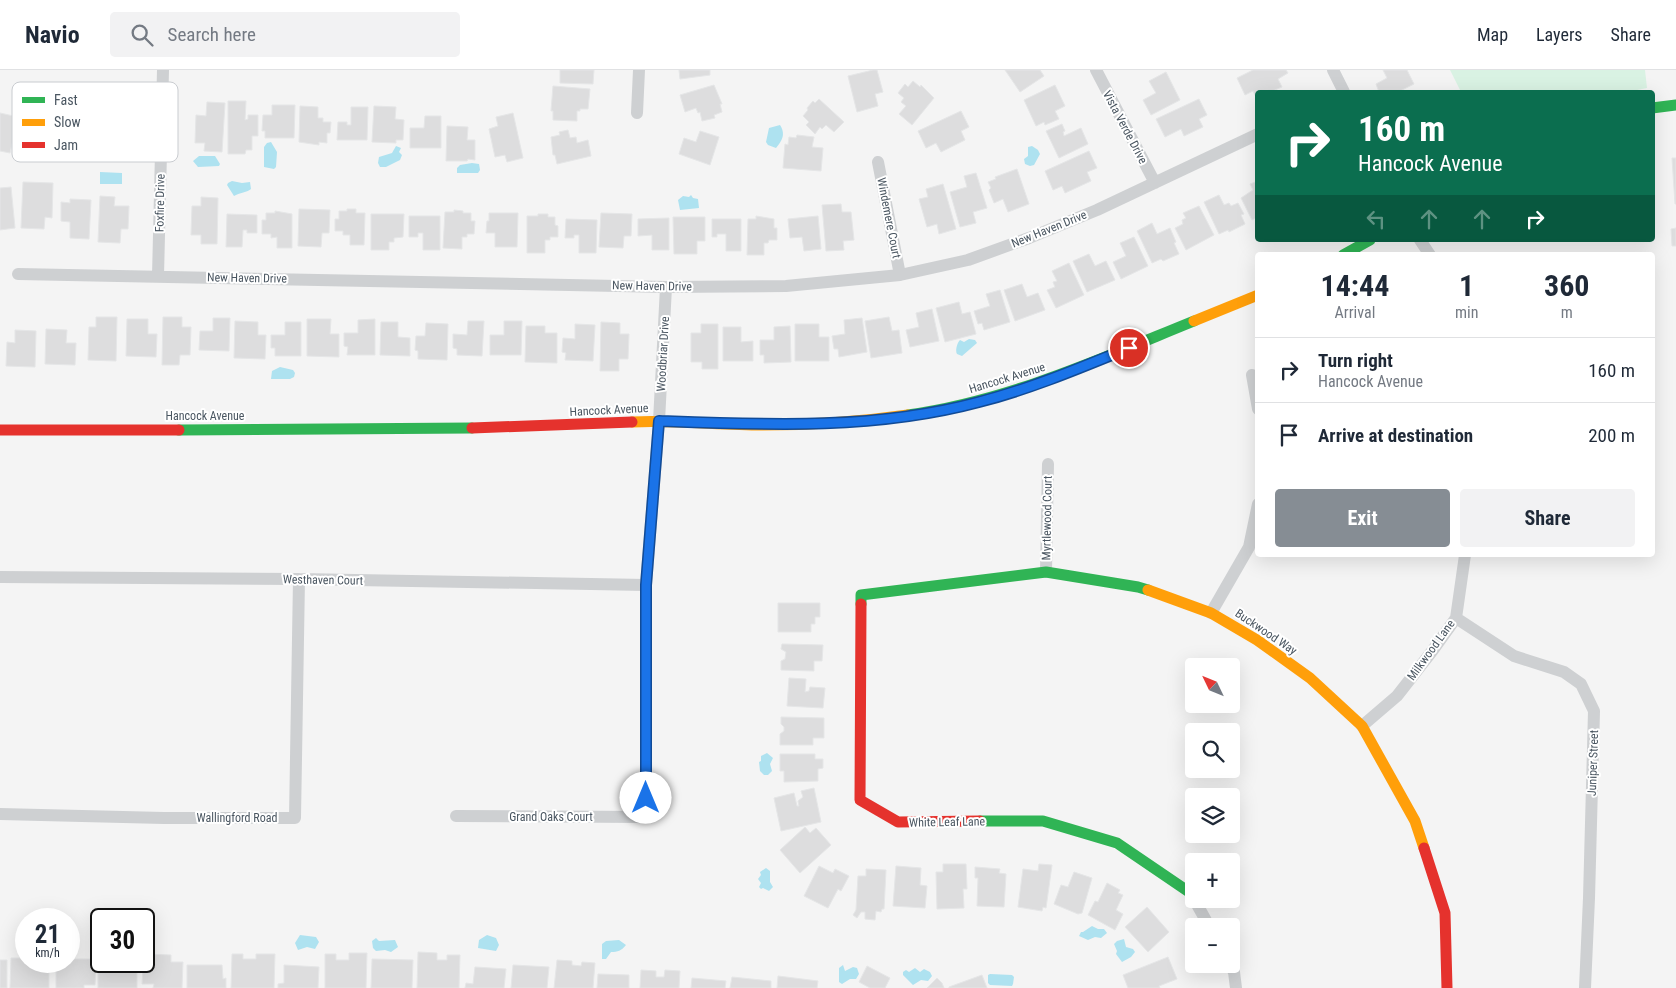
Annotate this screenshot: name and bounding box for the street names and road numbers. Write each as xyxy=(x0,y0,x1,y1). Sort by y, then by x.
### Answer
street label: Vista Verde Drive xyxy=(1100,88,1150,166)
street label: Foxfire Drive xyxy=(152,173,168,232)
street label: Windemere Court xyxy=(874,176,904,260)
street label: New Haven Drive xyxy=(1009,207,1089,250)
street label: New Haven Drive xyxy=(207,270,287,286)
street label: New Haven Drive xyxy=(612,278,692,294)
street label: Woodbriar Drive xyxy=(654,316,672,392)
street label: Hancock Avenue xyxy=(967,360,1047,396)
street label: Hancock Avenue xyxy=(569,401,649,419)
street label: Hancock Avenue xyxy=(166,409,245,423)
street label: Myrtlewood Court xyxy=(1039,475,1055,560)
street label: Westhaven Court xyxy=(283,572,364,588)
street label: Buckwood Way xyxy=(1232,606,1300,658)
street label: Milkwood Lane xyxy=(1404,617,1458,683)
street label: Juniper Street xyxy=(1585,729,1601,796)
street label: Grand Oaks Court xyxy=(509,810,593,824)
street label: Wallingford Road xyxy=(197,811,277,825)
street label: White Leaf Lane xyxy=(909,814,986,830)

